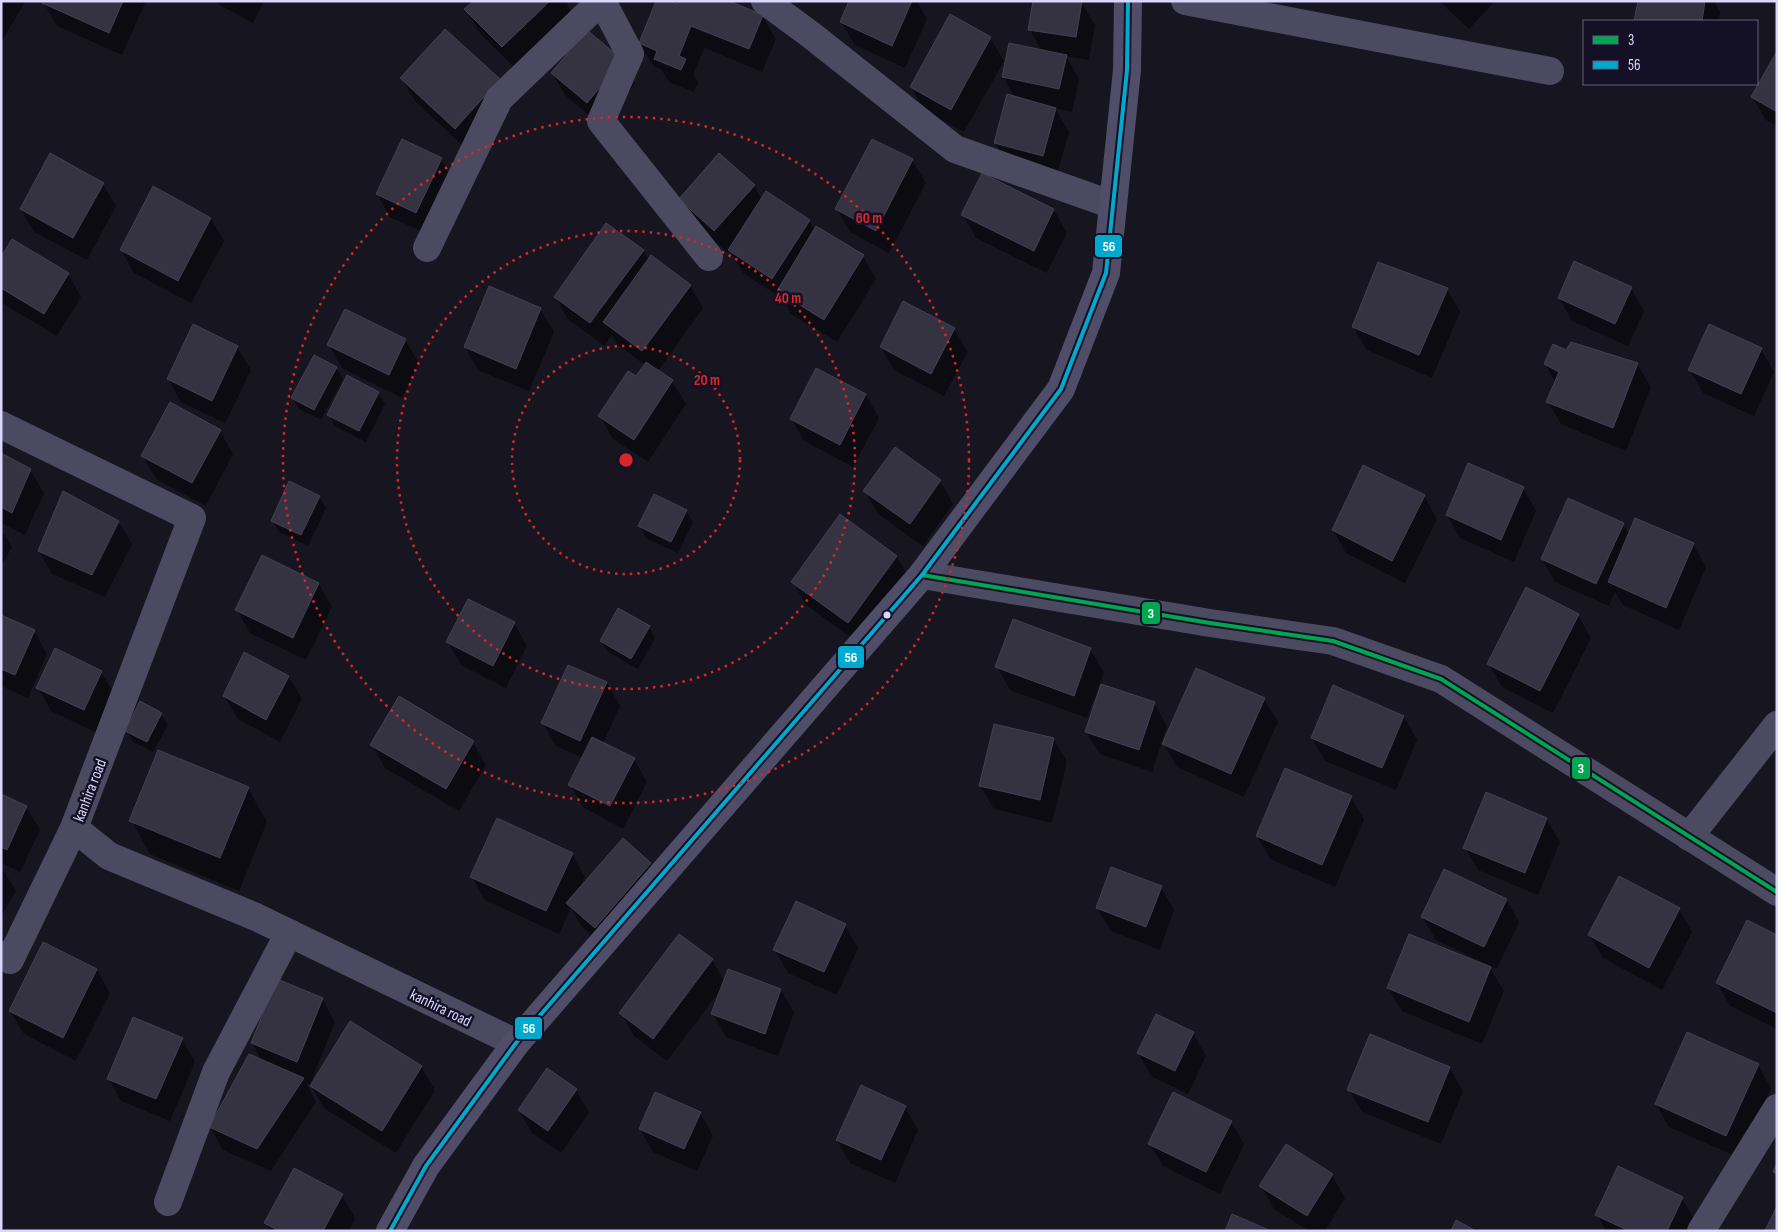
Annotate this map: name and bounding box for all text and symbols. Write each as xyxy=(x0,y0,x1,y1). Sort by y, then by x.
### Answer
legend xyxy=(1583,20,1758,85)
text: 3 xyxy=(1628,31,1634,50)
text: 56 xyxy=(1628,56,1641,75)
text: 60 m xyxy=(856,209,882,228)
line badge: 56 xyxy=(1094,234,1123,258)
text: 56 xyxy=(1103,238,1116,255)
text: 40 m xyxy=(775,289,801,308)
text: 20 m xyxy=(694,371,720,390)
centre of rings xyxy=(617,451,635,469)
line badge: 3 xyxy=(1141,601,1161,625)
text: 3 xyxy=(1148,605,1154,622)
unlabelled marker xyxy=(882,610,892,620)
line badge: 56 xyxy=(837,645,865,669)
text: 56 xyxy=(845,649,858,666)
street label: kanhira road xyxy=(70,756,111,825)
line badge: 3 xyxy=(1571,756,1591,780)
text: 3 xyxy=(1578,760,1584,777)
street label: kanhira road xyxy=(407,985,474,1031)
line badge: 56 xyxy=(514,1016,543,1040)
text: 56 xyxy=(523,1020,536,1037)

